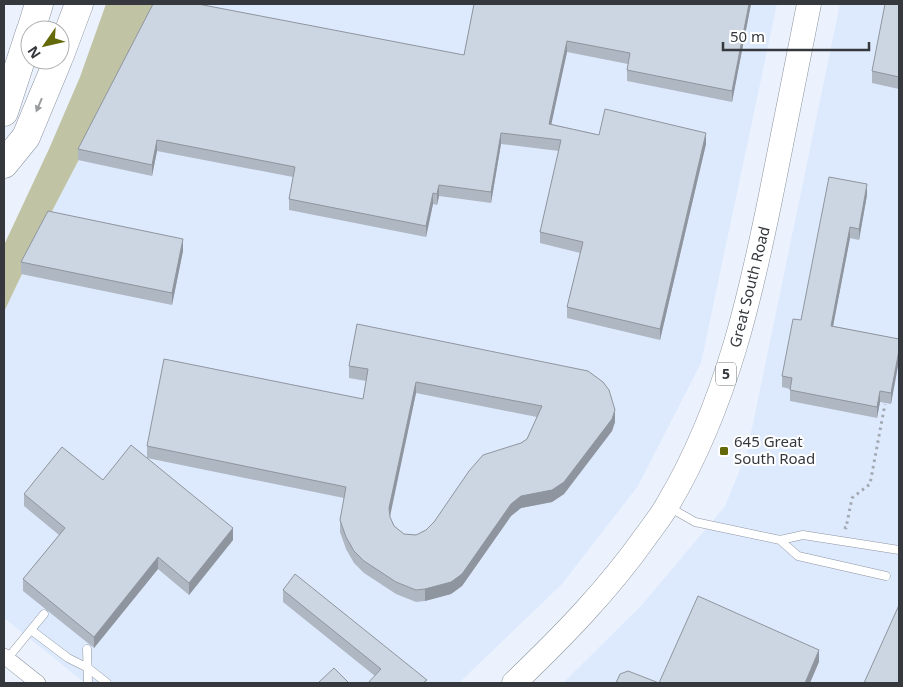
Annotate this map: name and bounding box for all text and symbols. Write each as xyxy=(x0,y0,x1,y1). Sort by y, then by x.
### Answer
north arrow xyxy=(20,20,70,70)
scale bar xyxy=(723,20,869,52)
text: 50 m xyxy=(730,26,765,46)
text: N xyxy=(23,43,45,63)
one-way arrow xyxy=(35,98,43,112)
street label: Great South Road xyxy=(724,224,774,349)
road number: 5 xyxy=(716,362,736,386)
place label: 645 Great South Road xyxy=(734,431,815,468)
marker: 645 Great South Road xyxy=(718,445,730,457)

